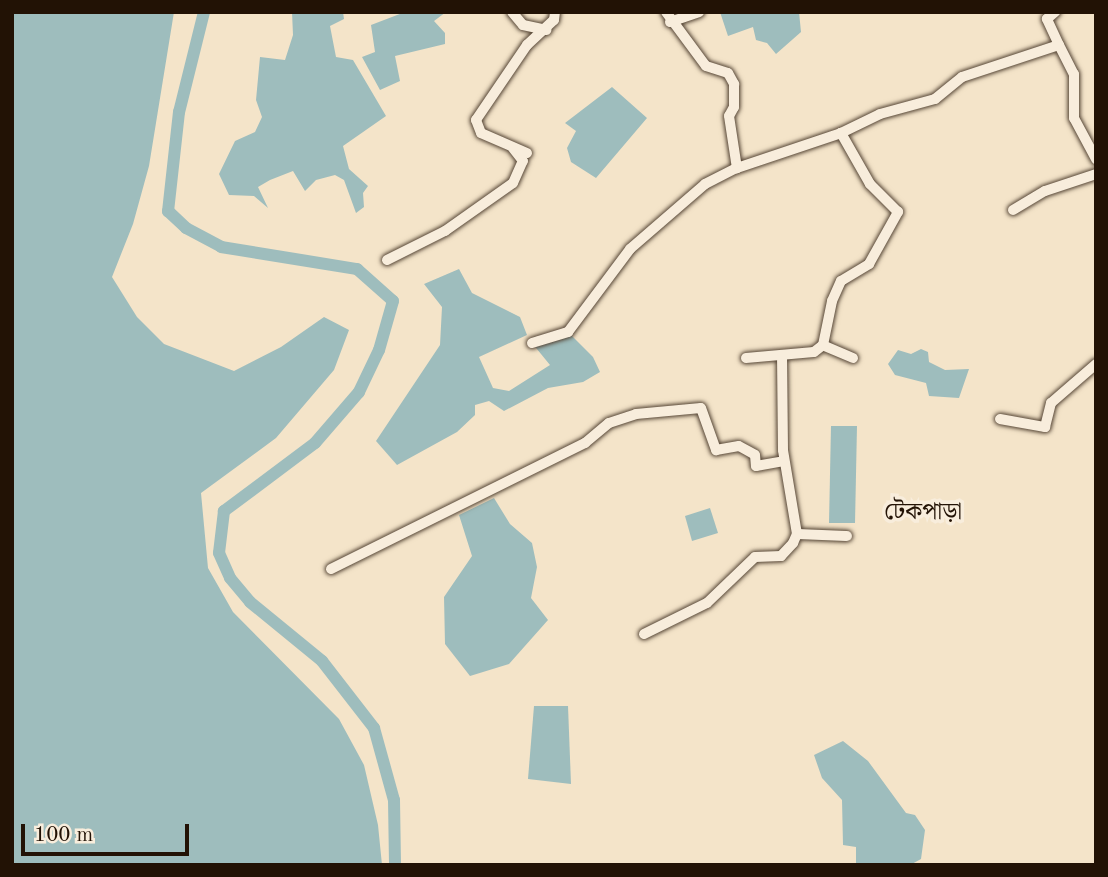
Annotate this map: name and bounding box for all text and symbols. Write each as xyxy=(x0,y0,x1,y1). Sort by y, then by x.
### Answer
district label: টেকপাড়া xyxy=(884,500,962,528)
scale bar xyxy=(24,810,192,854)
text: 100 m xyxy=(34,825,93,846)

